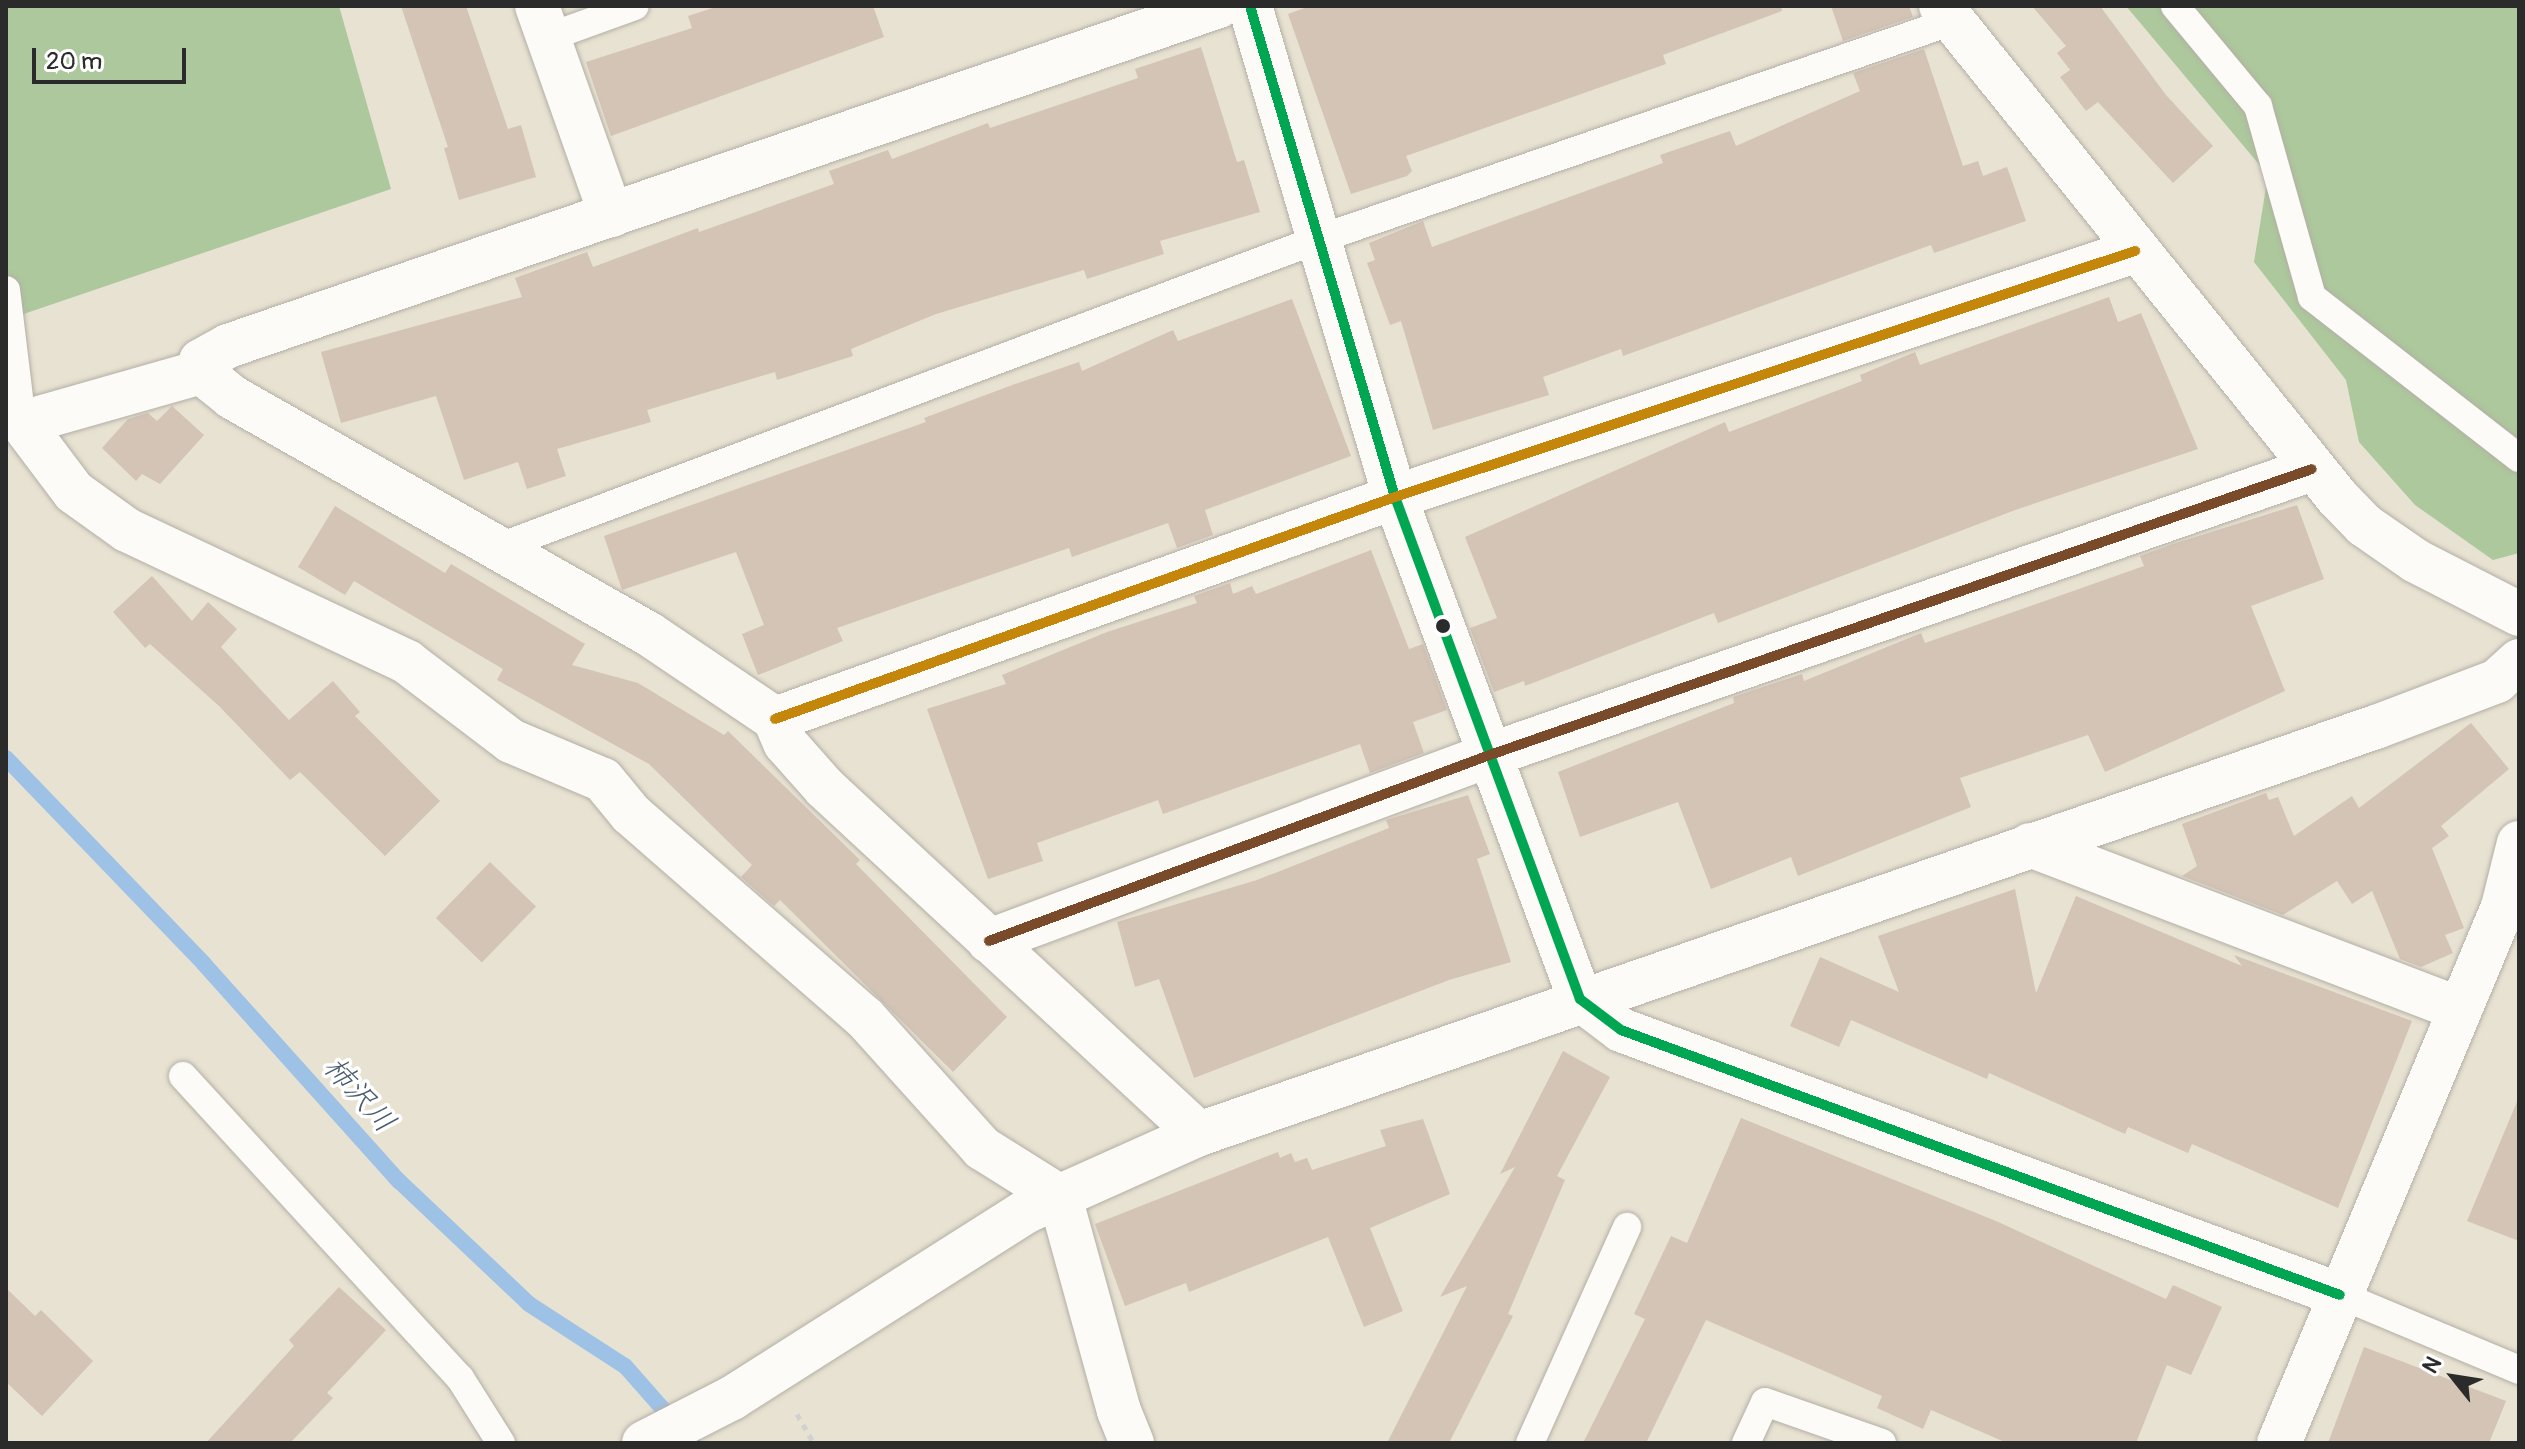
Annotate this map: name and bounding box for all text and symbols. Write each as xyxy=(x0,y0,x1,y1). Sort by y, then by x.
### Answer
scale bar xyxy=(36,32,190,82)
text: 20 m xyxy=(46,47,102,76)
unlabelled marker xyxy=(1435,618,1451,634)
water label: 柿沢川 xyxy=(316,1050,402,1140)
north arrow xyxy=(2413,1337,2493,1417)
text: N xyxy=(2416,1352,2448,1378)

